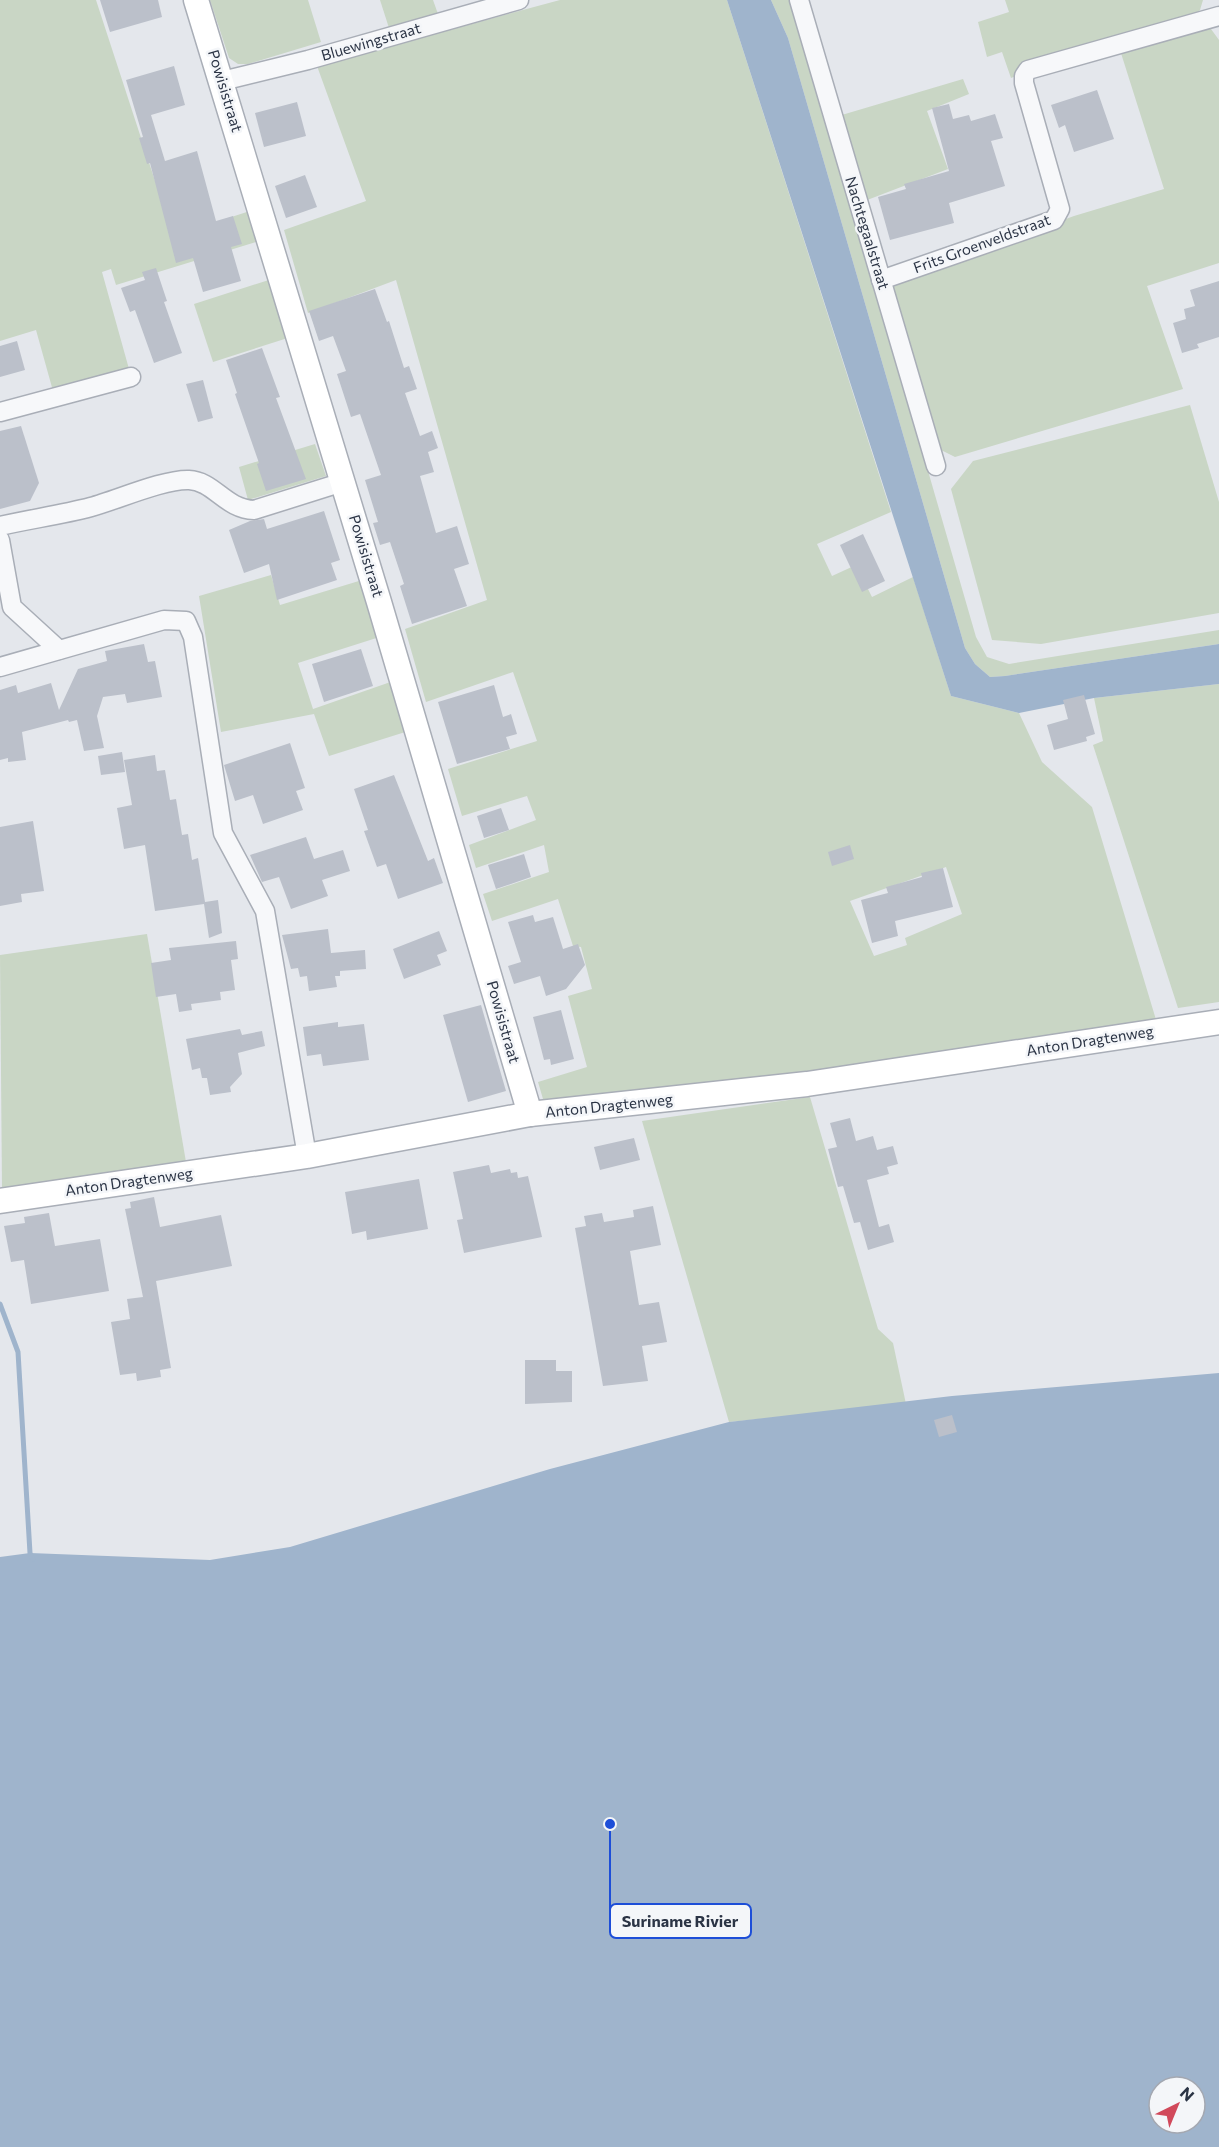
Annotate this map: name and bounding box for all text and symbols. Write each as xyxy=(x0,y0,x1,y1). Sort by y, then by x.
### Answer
street label: Bluewingstraat xyxy=(319,18,423,64)
street label: Powisistraat xyxy=(205,47,247,134)
street label: Nachtegaalstraat xyxy=(842,174,894,291)
street label: Frits Groenveldstraat xyxy=(911,210,1053,276)
street label: Powisistraat xyxy=(346,512,388,599)
street label: Powisistraat xyxy=(484,978,524,1065)
street label: Anton Dragtenweg xyxy=(1025,1021,1155,1059)
street label: Anton Dragtenweg xyxy=(544,1089,674,1121)
street label: Anton Dragtenweg xyxy=(64,1163,194,1199)
callout: Suriname Rivier xyxy=(610,1904,751,1938)
text: Suriname Rivier xyxy=(622,1911,739,1930)
north arrow xyxy=(1147,2075,1207,2135)
text: N xyxy=(1177,2083,1198,2105)

